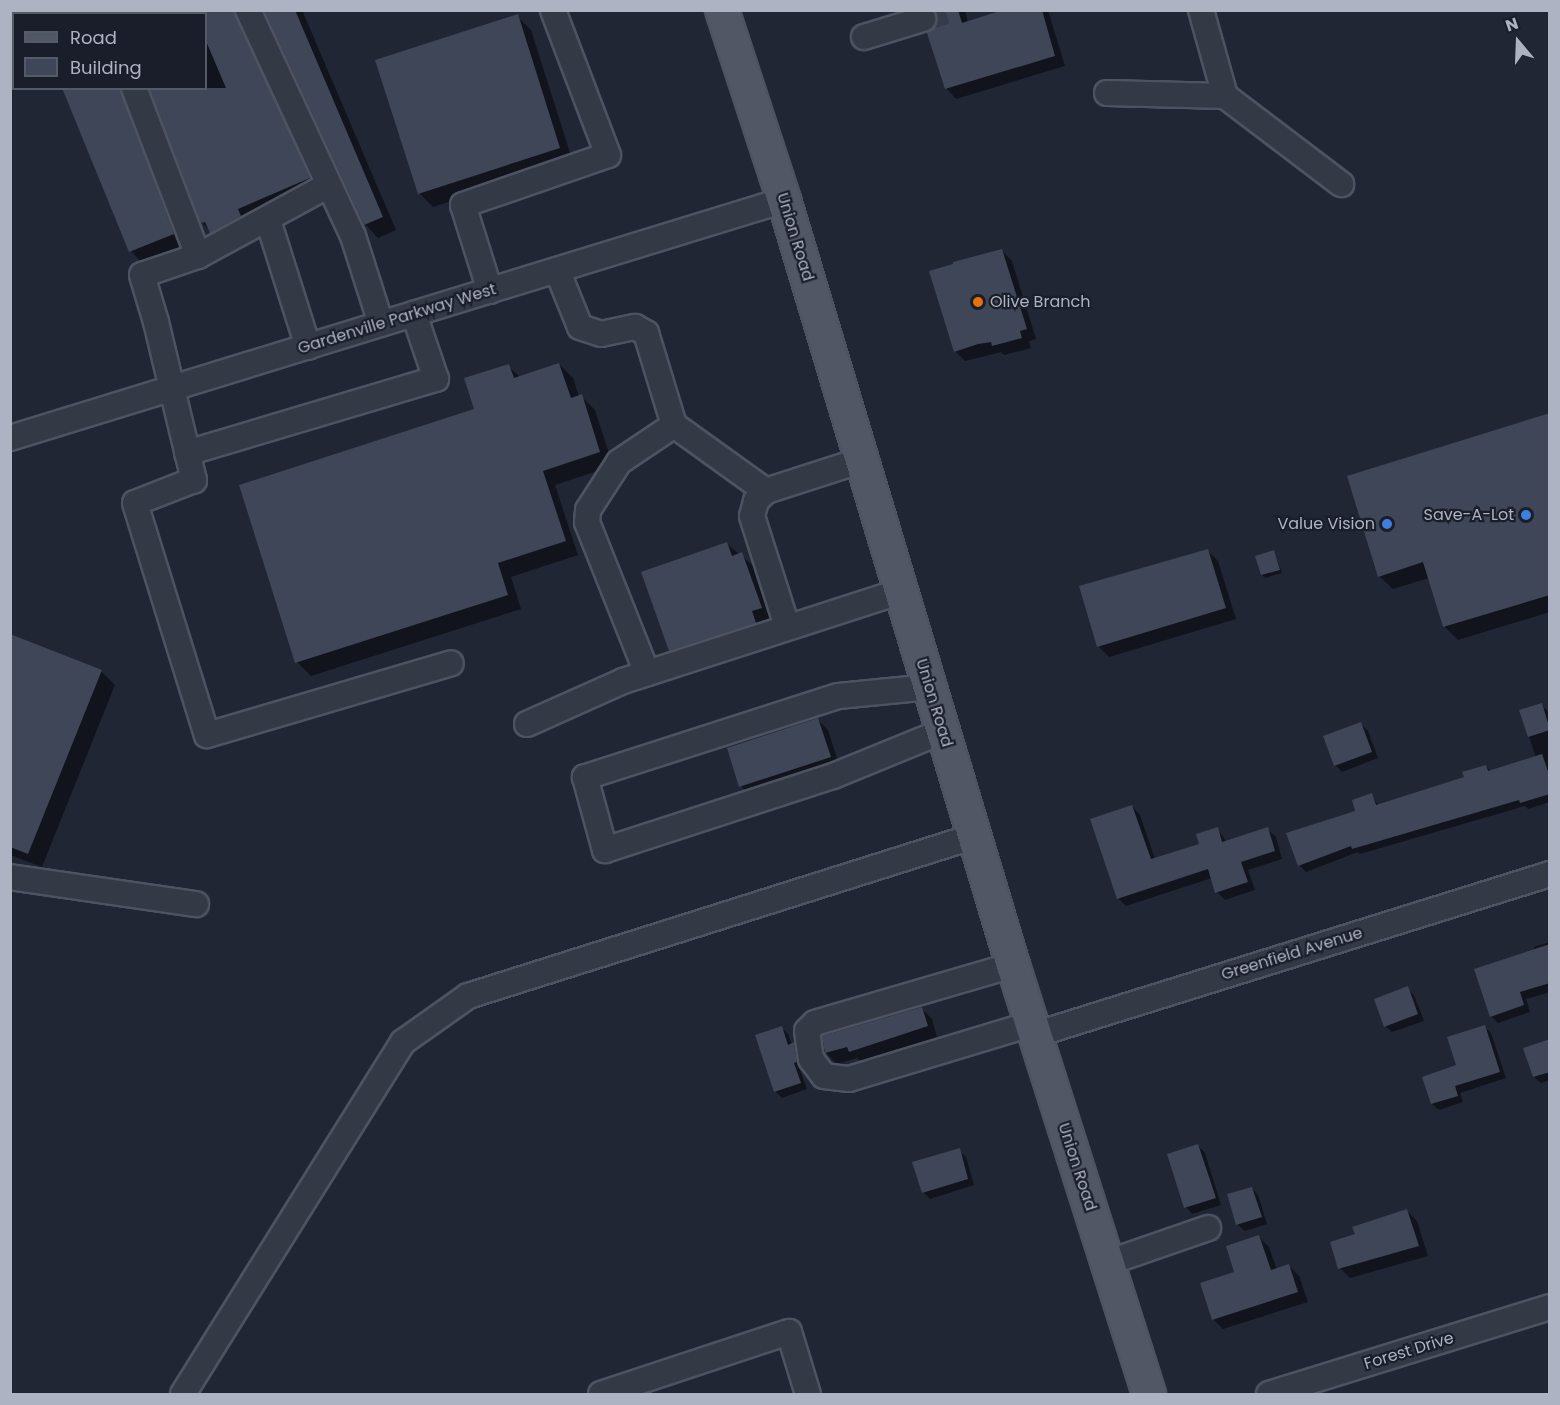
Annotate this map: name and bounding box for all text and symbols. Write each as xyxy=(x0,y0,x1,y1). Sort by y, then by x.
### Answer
legend xyxy=(12,12,207,90)
north arrow xyxy=(1488,12,1548,72)
text: N xyxy=(1503,12,1521,37)
text: Road xyxy=(70,25,117,50)
text: Building xyxy=(70,55,142,80)
street label: Union Road xyxy=(772,191,818,283)
street label: Gardenville Parkway West xyxy=(296,280,498,358)
place label: Olive Branch xyxy=(990,292,1090,312)
marker: Olive Branch xyxy=(971,295,985,309)
place label: Save-A-Lot xyxy=(1424,505,1514,525)
marker: Save-A-Lot xyxy=(1519,508,1533,522)
place label: Value Vision xyxy=(1277,514,1375,534)
marker: Value Vision xyxy=(1380,517,1394,531)
street label: Union Road xyxy=(911,657,957,749)
street label: Greenfield Avenue xyxy=(1219,923,1365,985)
street label: Union Road xyxy=(1054,1121,1100,1213)
street label: Forest Drive xyxy=(1362,1328,1456,1374)

